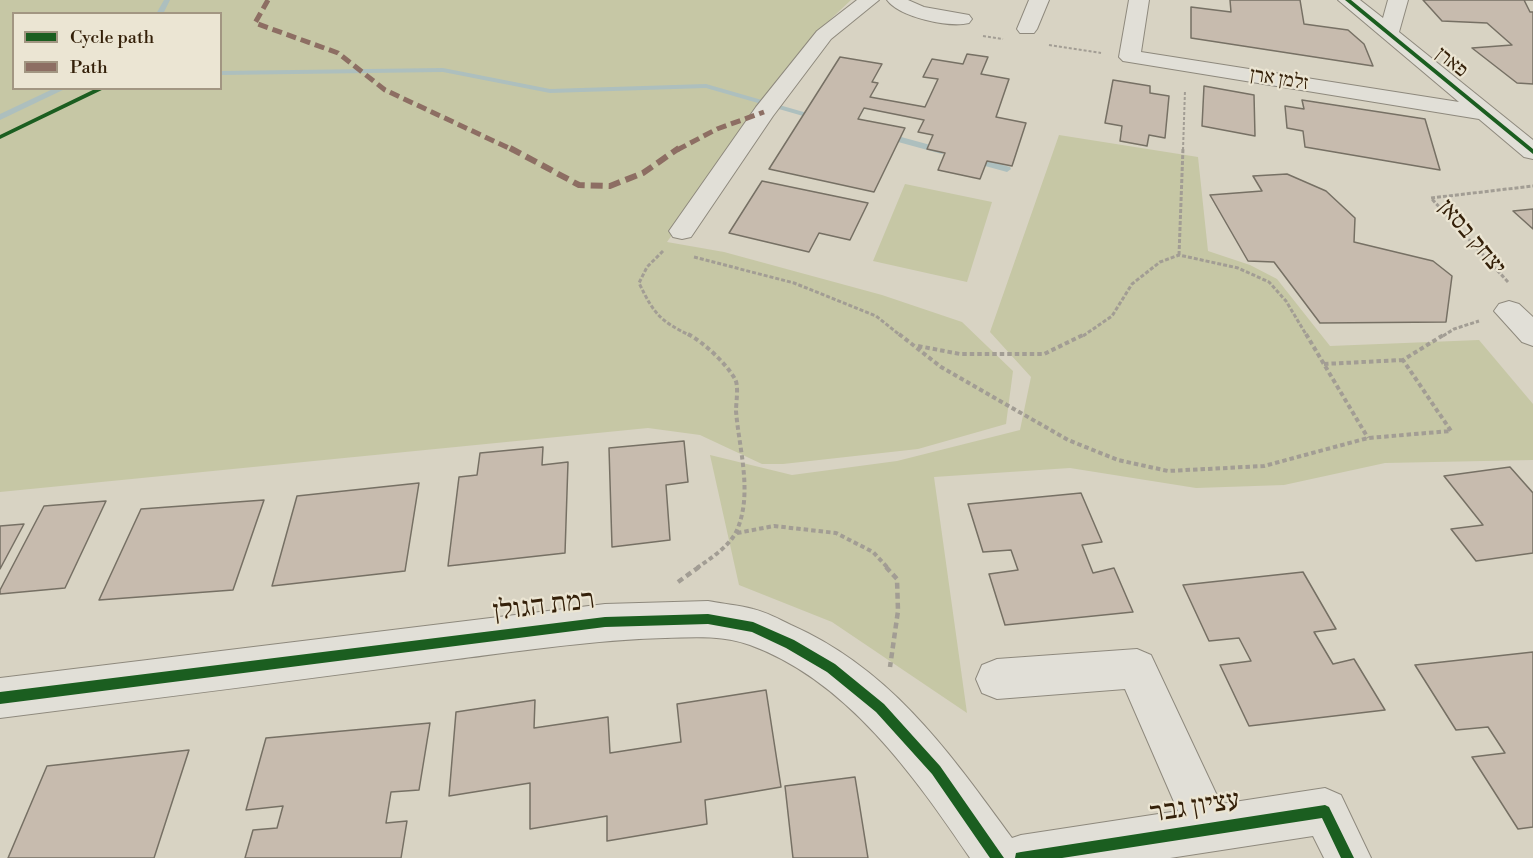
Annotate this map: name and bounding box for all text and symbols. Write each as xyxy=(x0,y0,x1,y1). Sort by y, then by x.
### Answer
legend xyxy=(12,12,222,90)
text: Cycle path xyxy=(70,26,154,49)
street label: פארן xyxy=(1430,43,1472,83)
text: Path xyxy=(70,56,108,79)
street label: זלמן ארן xyxy=(1248,64,1310,96)
street label: יצחק בסאן xyxy=(1431,194,1511,282)
street label: רמת הגולן xyxy=(491,584,597,630)
street label: עציון גבר xyxy=(1148,784,1242,832)

